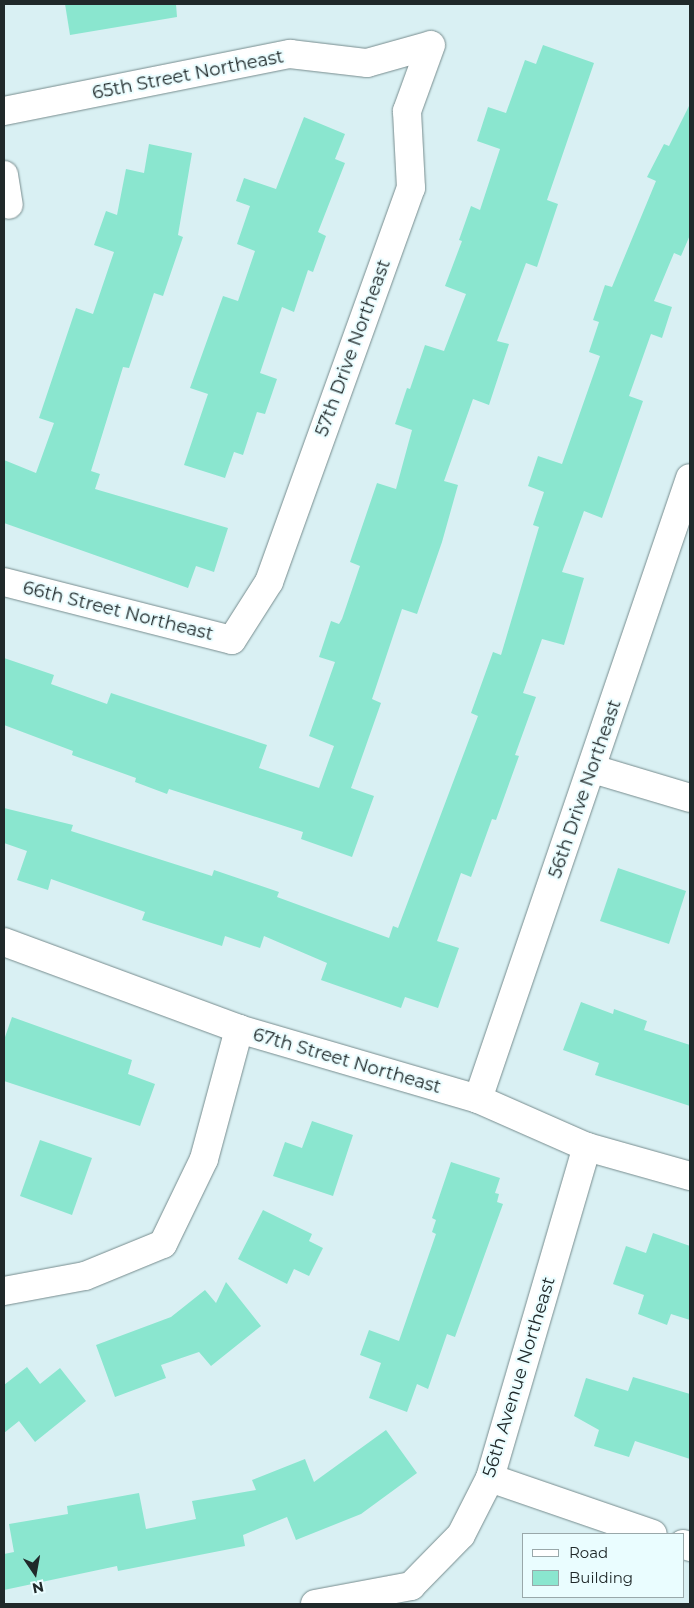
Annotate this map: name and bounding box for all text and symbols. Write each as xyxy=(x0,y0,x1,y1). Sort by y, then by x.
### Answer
street label: 65th Street Northeast xyxy=(90,46,286,104)
street label: 57th Drive Northeast xyxy=(311,257,395,439)
street label: 66th Street Northeast xyxy=(21,577,215,645)
street label: 56th Drive Northeast xyxy=(544,697,626,881)
street label: 67th Street Northeast xyxy=(250,1024,444,1098)
street label: 56th Avenue Northeast xyxy=(478,1274,560,1480)
legend xyxy=(522,1533,684,1598)
text: Road xyxy=(569,1543,608,1562)
north arrow xyxy=(10,1548,60,1598)
text: Building xyxy=(569,1568,633,1587)
text: N xyxy=(31,1578,46,1598)

